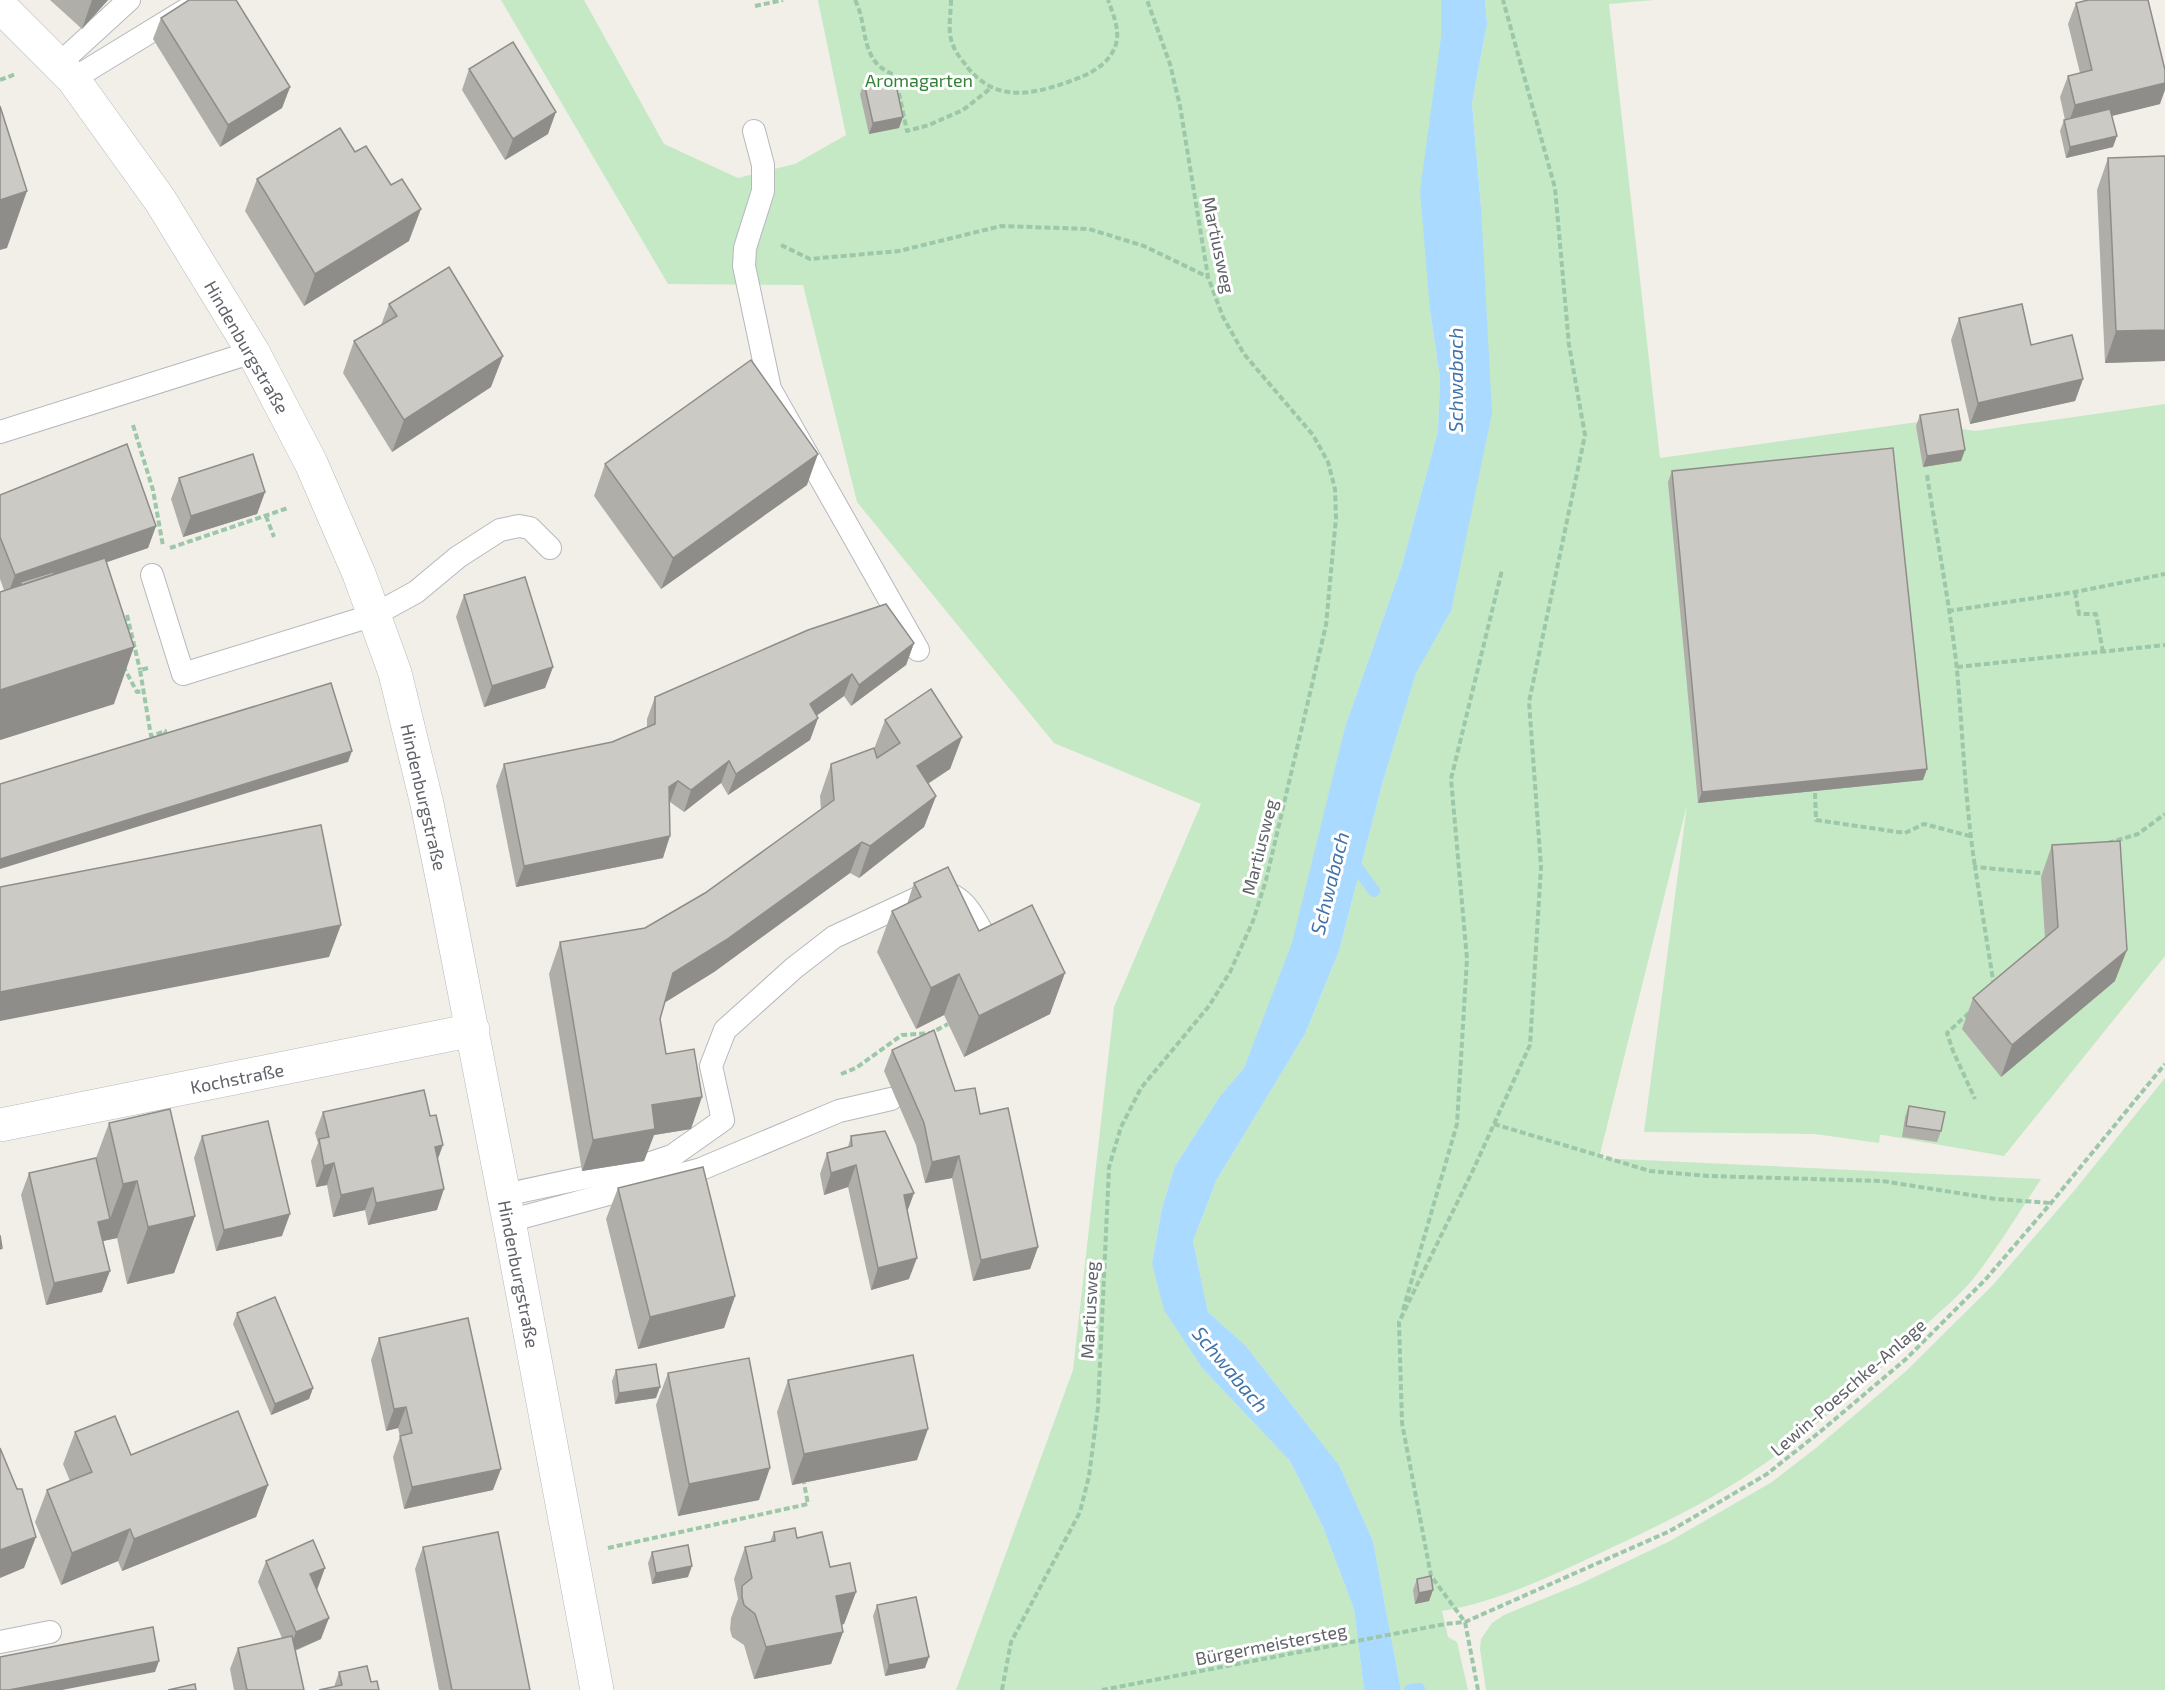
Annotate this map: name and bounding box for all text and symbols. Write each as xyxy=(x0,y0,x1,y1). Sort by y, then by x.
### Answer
park label: Aromagarten xyxy=(865,69,973,91)
street label: Martiusweg xyxy=(1198,195,1240,295)
street label: Hindenburgstraße xyxy=(200,277,294,417)
water label: Schwabach xyxy=(1443,327,1467,433)
street label: Hindenburgstraße xyxy=(396,721,452,873)
street label: Martiusweg xyxy=(1236,797,1282,897)
water label: Schwabach xyxy=(1305,829,1353,937)
street label: Kochstraße xyxy=(188,1058,286,1098)
street label: Hindenburgstraße xyxy=(494,1198,544,1350)
street label: Martiusweg xyxy=(1075,1260,1103,1360)
street label: Lewin-Poeschke-Anlage xyxy=(1766,1314,1930,1460)
water label: Schwabach xyxy=(1188,1321,1274,1417)
street label: Bürgermeistersteg xyxy=(1193,1619,1349,1669)

